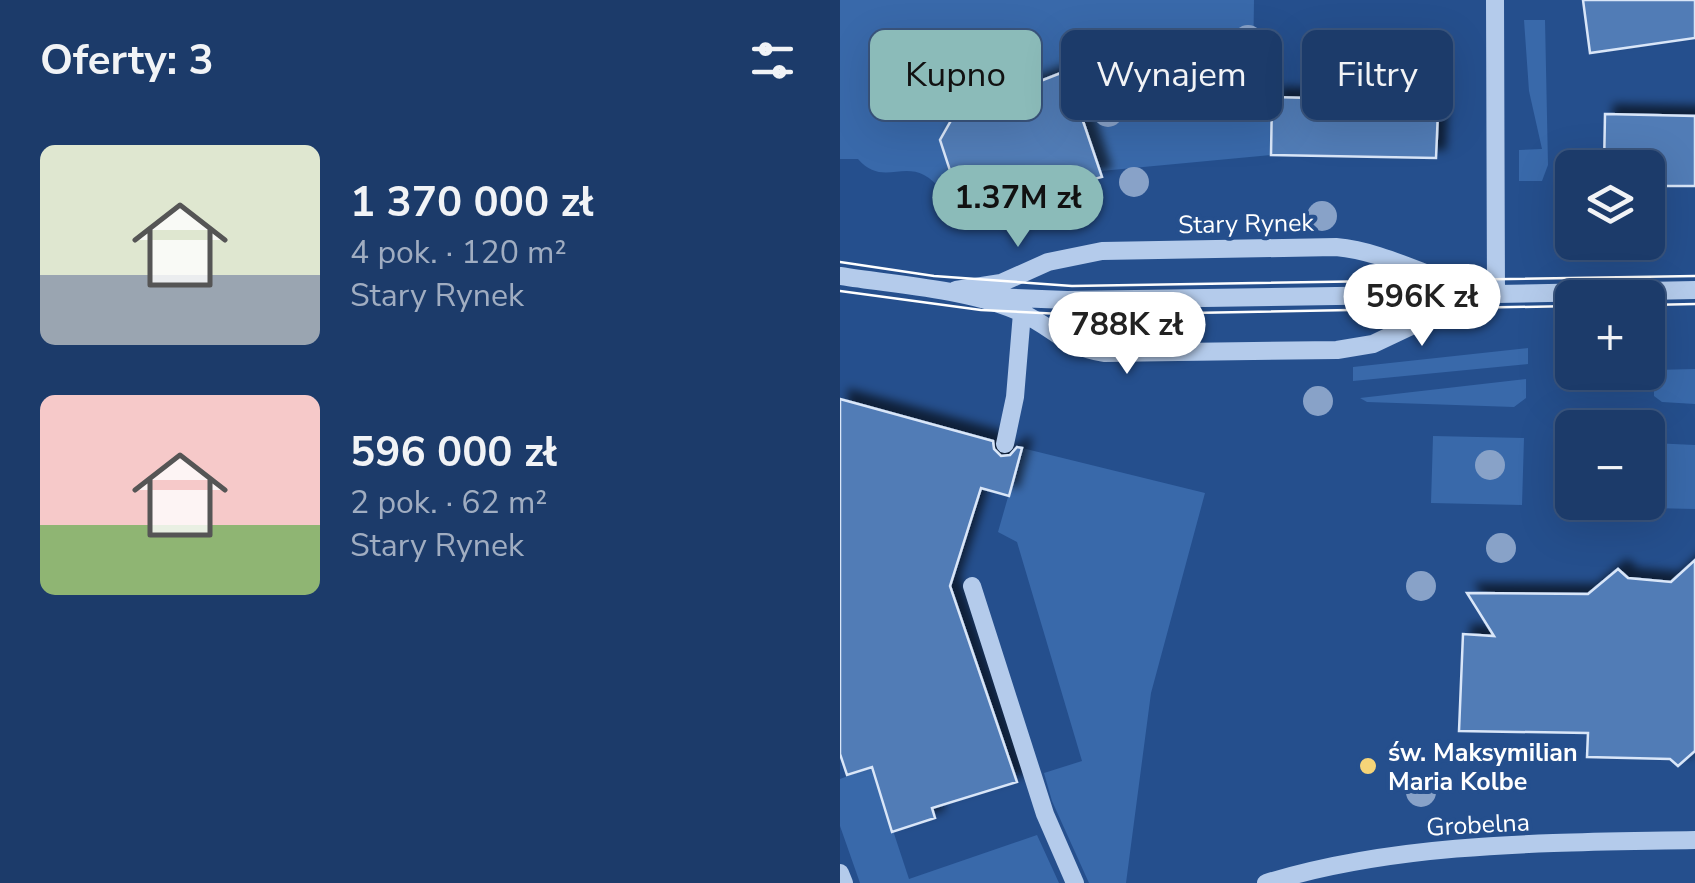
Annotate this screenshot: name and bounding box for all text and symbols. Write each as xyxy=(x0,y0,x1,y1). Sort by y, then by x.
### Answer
chip: Kupno xyxy=(870,30,1041,120)
chip: Wynajem xyxy=(1061,30,1282,120)
chip: Filtry xyxy=(1302,30,1453,120)
text: Oferty: 3 xyxy=(40,32,214,89)
icon: filters xyxy=(745,33,800,88)
map controls xyxy=(1555,150,1665,520)
button: layers xyxy=(1555,150,1665,260)
pin: 1.37M zł xyxy=(915,165,1121,250)
text: 1 370 000 zł xyxy=(350,174,594,231)
text: 1.37M zł xyxy=(954,176,1082,219)
icon: home xyxy=(120,185,240,305)
street label: Stary Rynek xyxy=(1178,206,1315,242)
text: 4 pok. · 120 m² xyxy=(350,231,567,274)
pin: 596K zł xyxy=(1330,264,1514,349)
text: Stary Rynek xyxy=(350,274,524,317)
text: 596K zł xyxy=(1366,275,1478,318)
button: + xyxy=(1555,280,1665,390)
pin: 788K zł xyxy=(1035,292,1219,377)
text: 788K zł xyxy=(1071,303,1183,346)
button: − xyxy=(1555,410,1665,520)
text: 596 000 zł xyxy=(350,424,557,481)
icon: home xyxy=(120,435,240,555)
text: 2 pok. · 62 m² xyxy=(350,481,547,524)
text: Stary Rynek xyxy=(350,524,524,567)
place label: św. Maksymilian Maria Kolbe xyxy=(1388,736,1578,799)
marker: św. Maksymilian Maria Kolbe xyxy=(1357,755,1379,777)
street label: Grobelna xyxy=(1425,805,1531,845)

